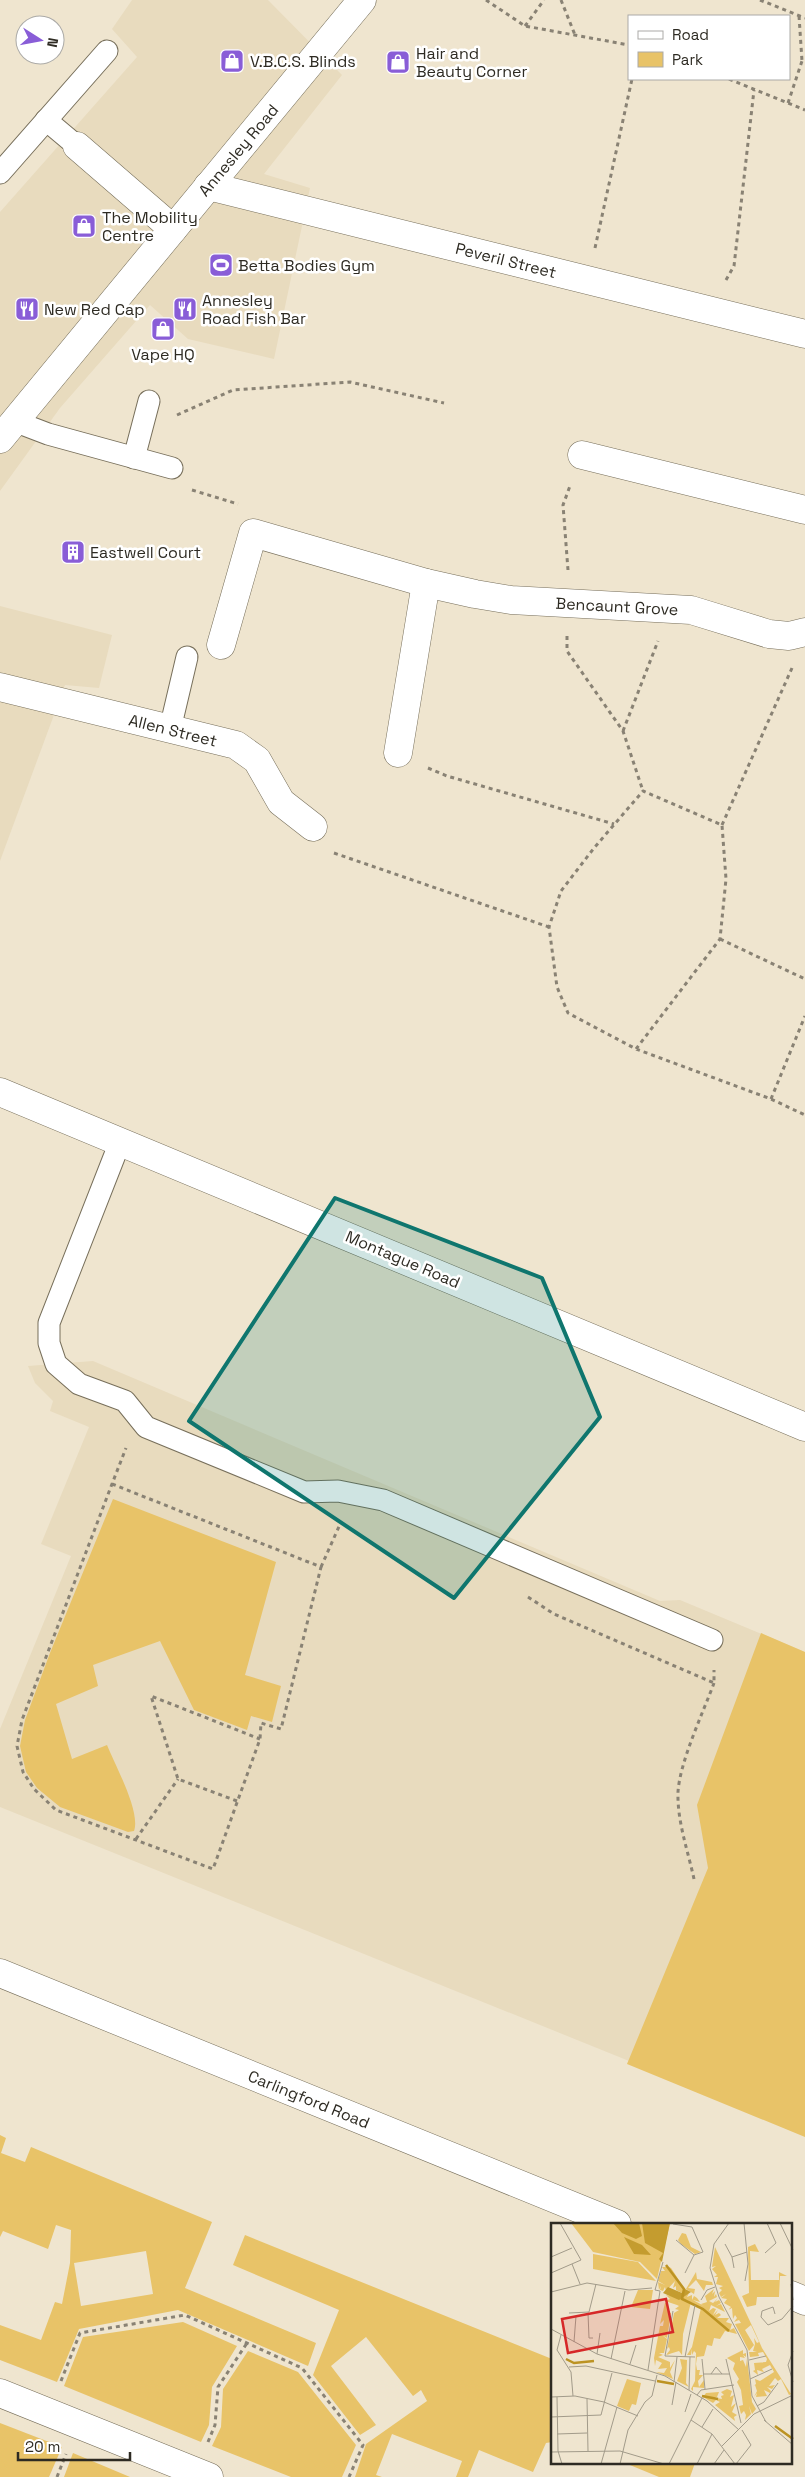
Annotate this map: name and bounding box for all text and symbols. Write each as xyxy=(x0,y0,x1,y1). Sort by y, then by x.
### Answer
north arrow xyxy=(15,15,65,65)
legend xyxy=(628,15,790,80)
text: Road xyxy=(672,25,709,44)
text: N xyxy=(43,36,62,49)
place label: Hair and Beauty Corner xyxy=(416,43,528,82)
shop icon: V.B.C.S. Blinds xyxy=(219,48,245,74)
shop icon: Hair and Beauty Corner xyxy=(385,49,411,75)
text: Park xyxy=(672,50,703,69)
place label: V.B.C.S. Blinds xyxy=(250,51,356,72)
street label: Annesley Road xyxy=(194,100,283,201)
place label: The Mobility Centre xyxy=(102,207,198,246)
shop icon: The Mobility Centre xyxy=(71,213,97,239)
street label: Peveril Street xyxy=(453,238,558,283)
sports icon: Betta Bodies Gym xyxy=(208,252,234,278)
place label: Betta Bodies Gym xyxy=(238,255,375,276)
place label: Annesley Road Fish Bar xyxy=(202,290,306,329)
restaurant icon: New Red Cap xyxy=(14,296,40,322)
restaurant icon: Annesley Road Fish Bar xyxy=(172,296,198,322)
place label: New Red Cap xyxy=(44,299,145,320)
shop icon: Vape HQ xyxy=(150,316,176,342)
place label: Vape HQ xyxy=(131,344,195,365)
building icon: Eastwell Court xyxy=(60,539,86,565)
place label: Eastwell Court xyxy=(90,542,201,563)
street label: Bencaunt Grove xyxy=(555,593,679,620)
street label: Allen Street xyxy=(127,709,219,752)
street label: Montague Road xyxy=(342,1226,463,1293)
street label: Carlingford Road xyxy=(245,2065,373,2133)
inset map xyxy=(551,2223,792,2464)
scale bar xyxy=(18,2430,130,2462)
text: 20 m xyxy=(25,2437,60,2456)

